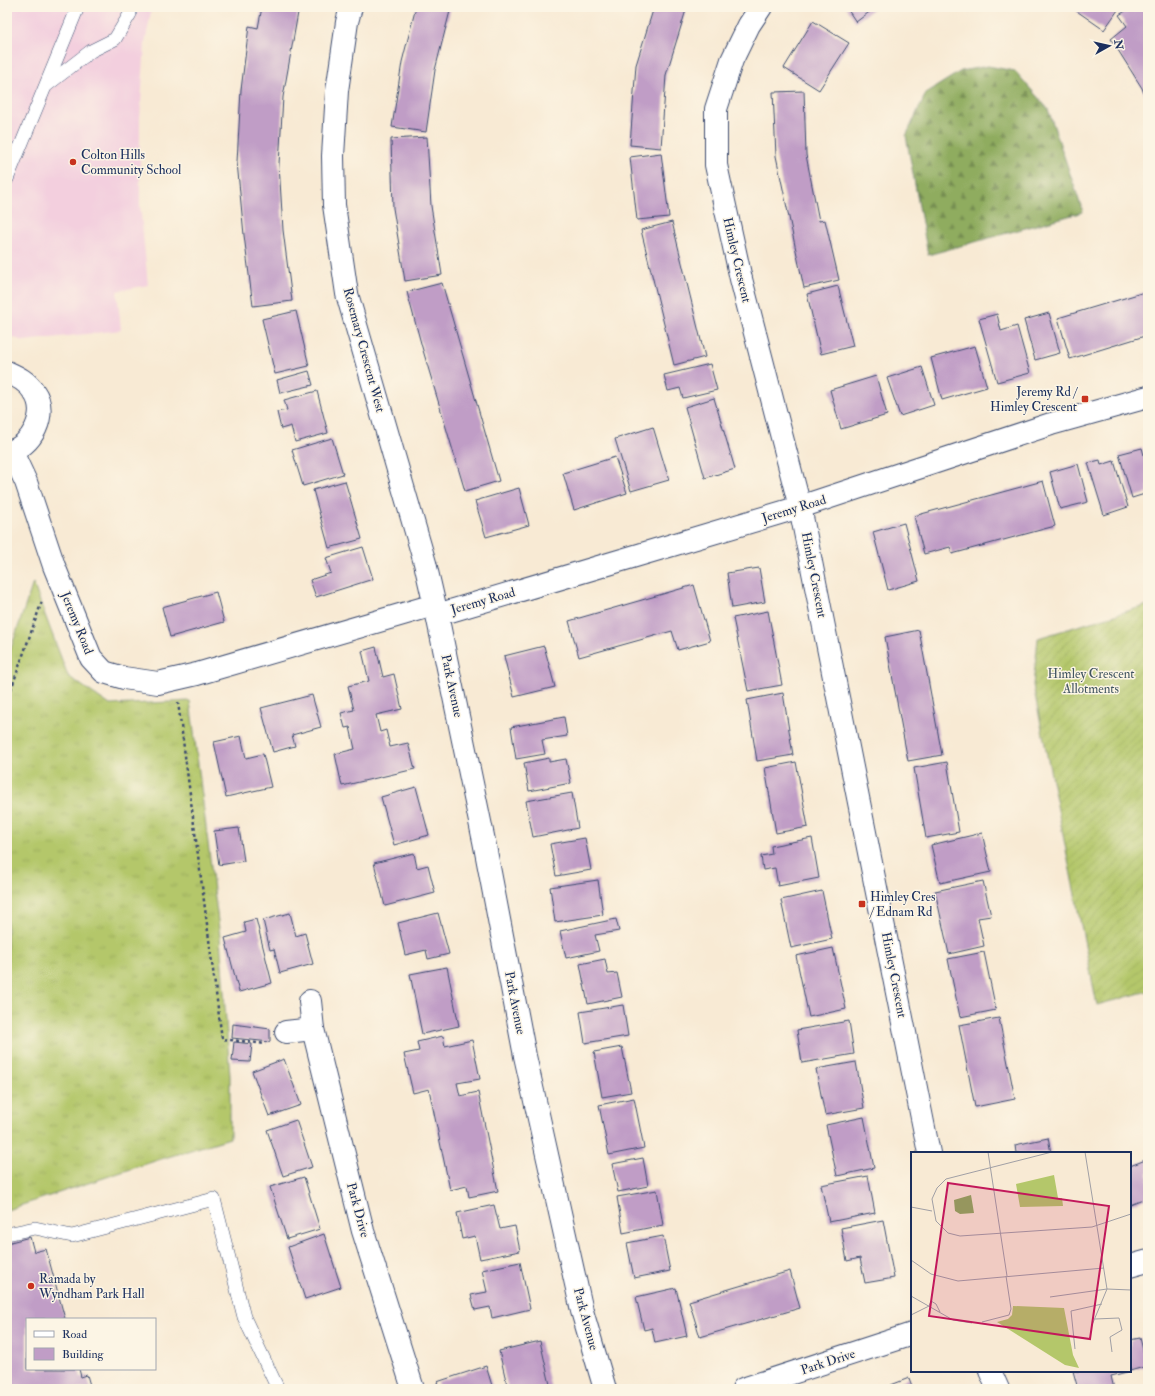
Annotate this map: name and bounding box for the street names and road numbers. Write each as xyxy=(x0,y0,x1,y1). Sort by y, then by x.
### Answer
street label: Himley Crescent xyxy=(718,216,755,304)
street label: Rosemary Crescent West xyxy=(339,286,388,414)
street label: Jeremy Road xyxy=(759,491,829,528)
street label: Himley Crescent xyxy=(797,531,830,619)
street label: Jeremy Road xyxy=(448,584,518,619)
street label: Jeremy Road xyxy=(56,588,97,658)
street label: Park Avenue xyxy=(438,653,467,720)
street label: Himley Crescent xyxy=(877,931,910,1019)
street label: Park Avenue xyxy=(501,970,529,1037)
street label: Park Drive xyxy=(343,1181,373,1240)
street label: Park Avenue xyxy=(570,1286,602,1353)
street label: Park Drive xyxy=(799,1346,858,1378)

